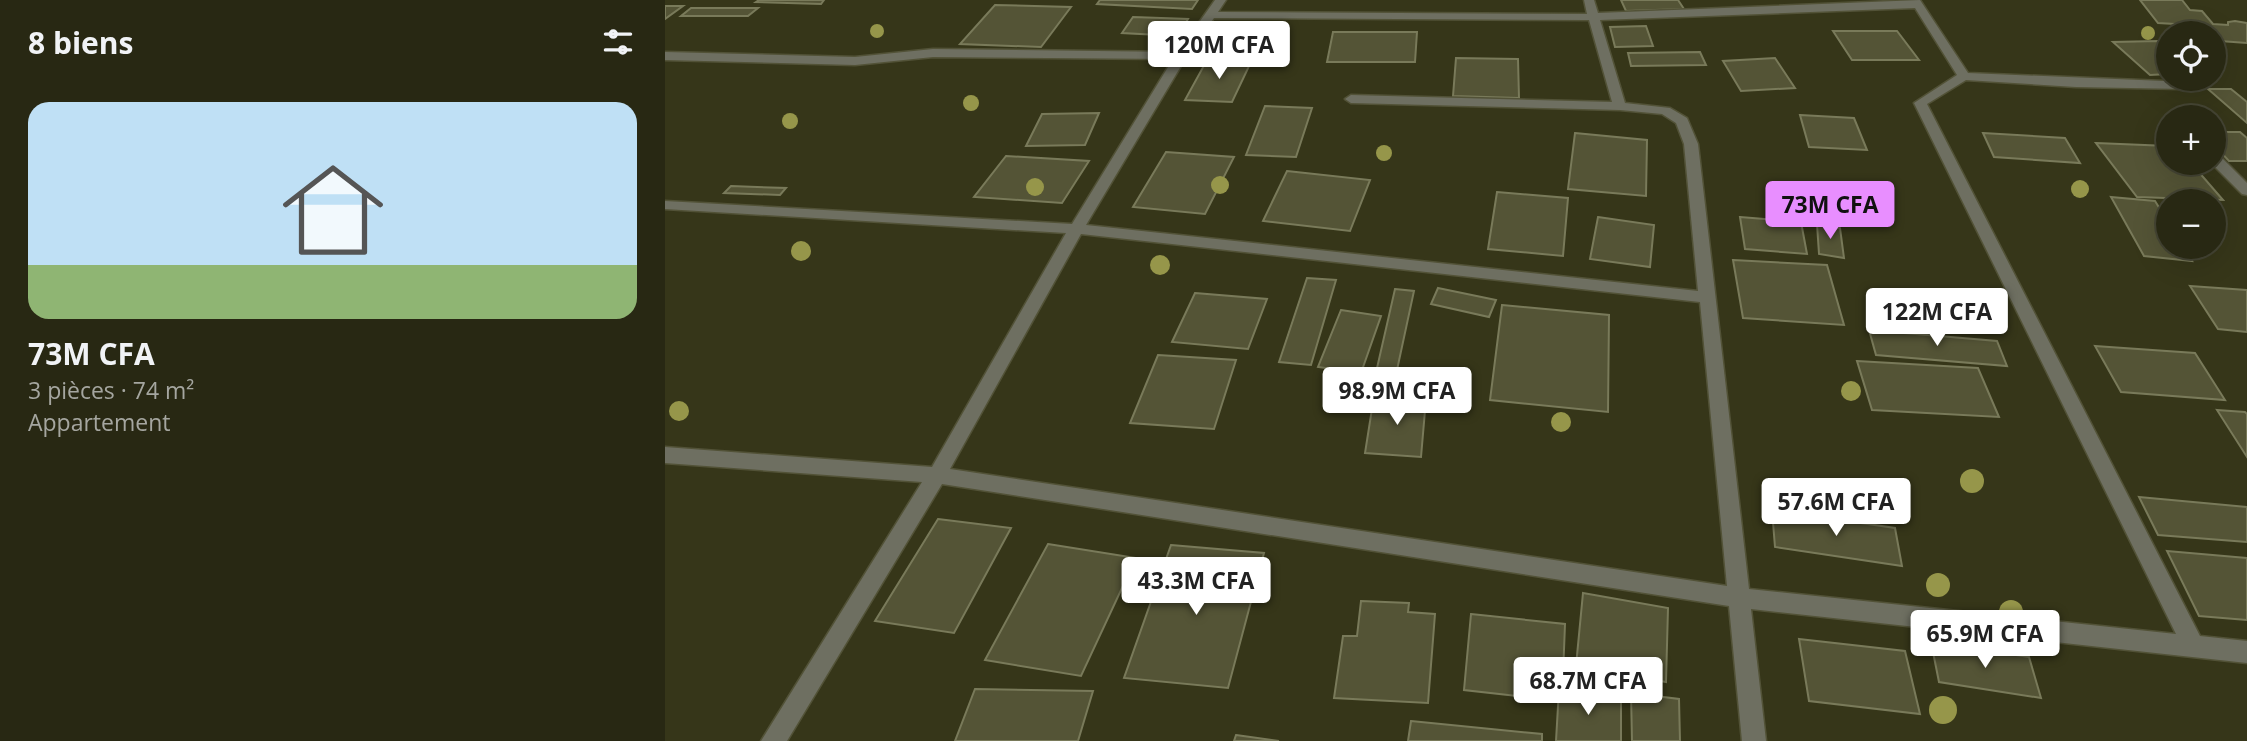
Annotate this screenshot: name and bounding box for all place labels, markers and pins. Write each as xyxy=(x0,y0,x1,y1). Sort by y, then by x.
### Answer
pin: 120M CFA xyxy=(1147,22,1291,81)
pin: 73M CFA xyxy=(1765,182,1895,241)
pin: 122M CFA xyxy=(1865,288,2009,348)
pin: 98.9M CFA xyxy=(1317,368,1477,427)
pin: 57.6M CFA xyxy=(1756,478,1916,538)
pin: 43.3M CFA xyxy=(1116,558,1276,617)
pin: 65.9M CFA xyxy=(1905,610,2065,670)
pin: 68.7M CFA xyxy=(1508,658,1668,717)

